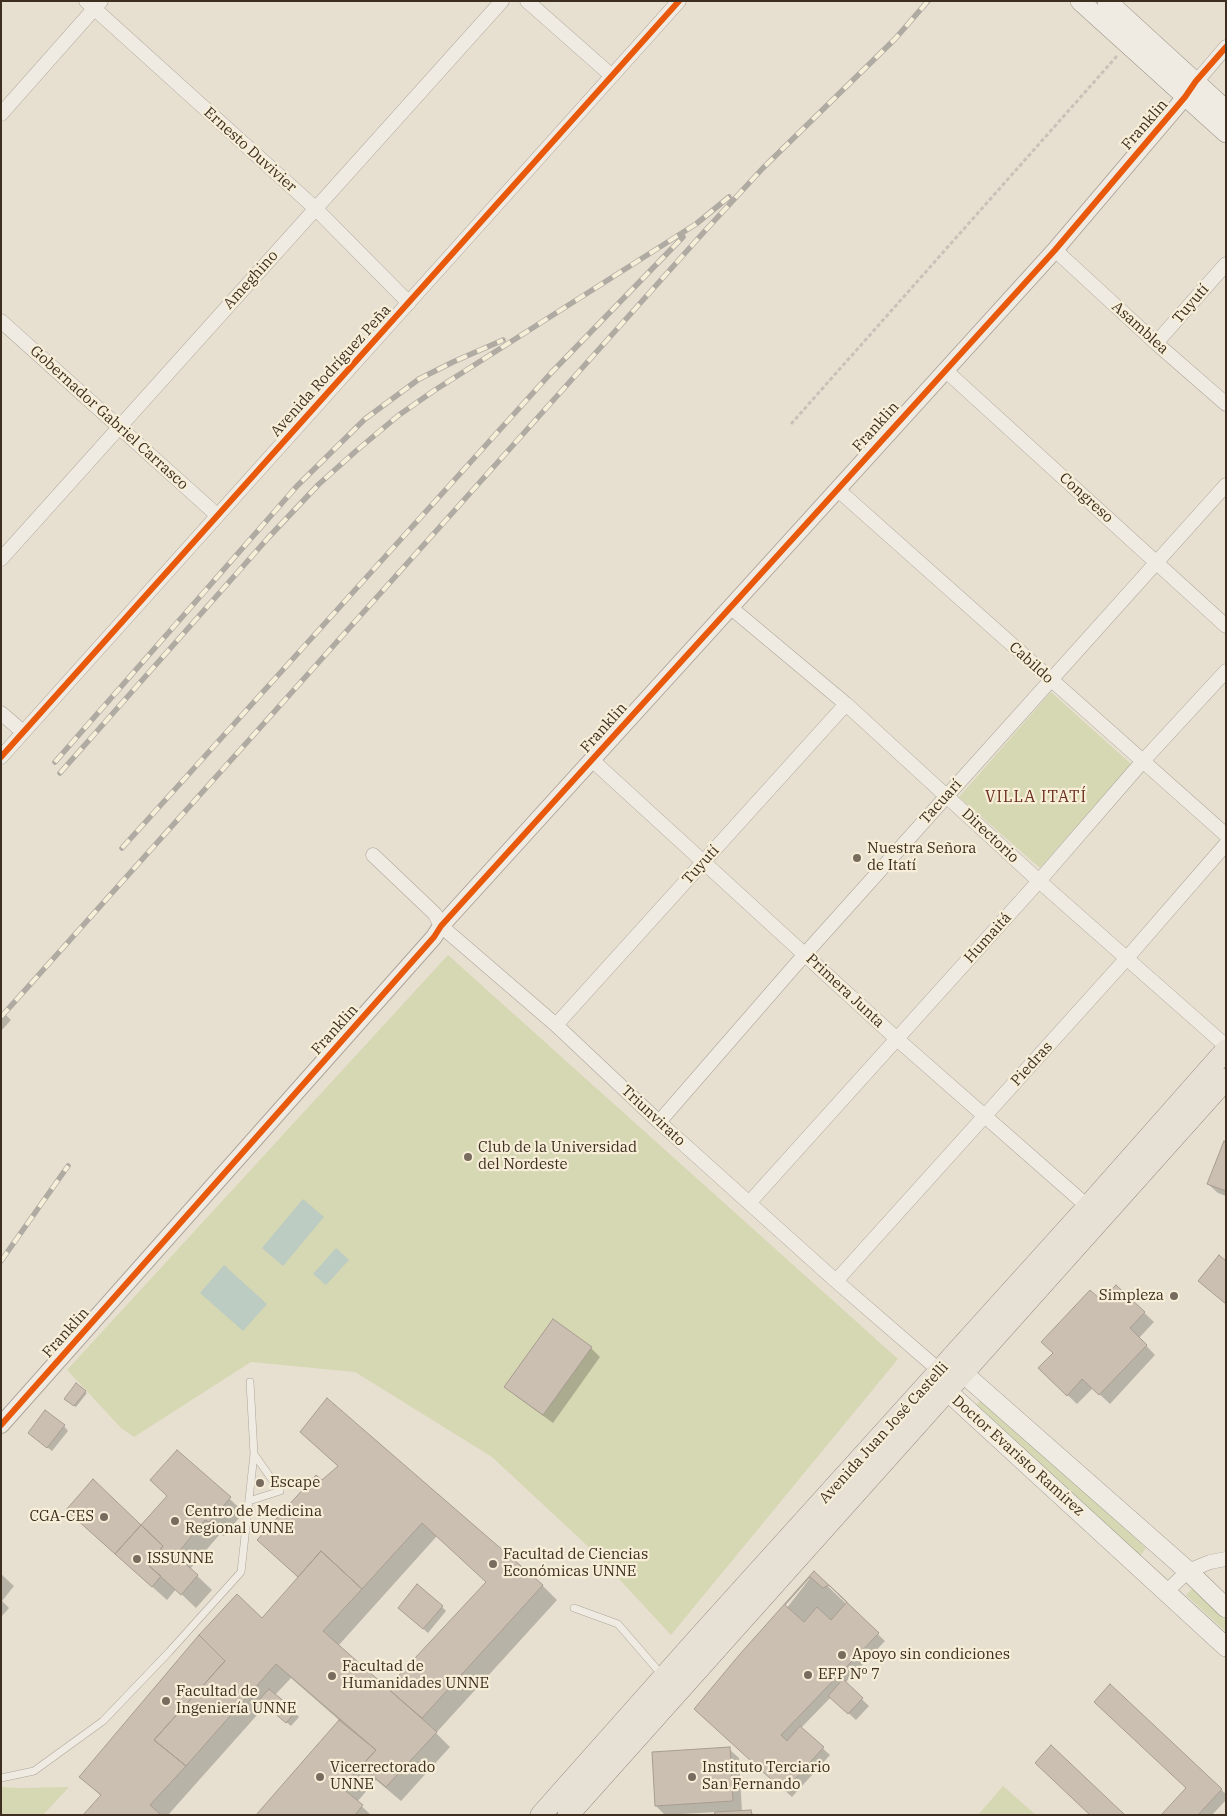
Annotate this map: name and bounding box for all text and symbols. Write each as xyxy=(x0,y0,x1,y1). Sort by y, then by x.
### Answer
street label: Franklin xyxy=(1118,96,1172,154)
street label: Ernesto Duvivier xyxy=(200,104,300,196)
street label: Ameghino xyxy=(220,247,282,313)
street label: Tuyutí xyxy=(1169,281,1213,327)
street label: Asamblea xyxy=(1108,298,1172,358)
street label: Avenida Rodríguez Peña xyxy=(267,301,395,441)
street label: Gobernador Gabriel Carrasco xyxy=(26,342,192,494)
street label: Franklin xyxy=(849,398,903,456)
street label: Congreso xyxy=(1055,469,1117,527)
street label: Cabildo xyxy=(1005,638,1057,688)
street label: Franklin xyxy=(577,699,631,757)
street label: Tacuarí xyxy=(916,776,966,828)
district label: VILLA ITATÍ xyxy=(984,787,1088,807)
street label: Directorio xyxy=(958,805,1022,867)
place label: Nuestra Señora de Itatí xyxy=(867,840,977,875)
street label: Tuyutí xyxy=(679,842,723,888)
marker: Nuestra Señora de Itatí xyxy=(851,852,863,864)
street label: Humaitá xyxy=(961,909,1015,967)
street label: Primera Junta xyxy=(802,950,888,1032)
street label: Franklin xyxy=(308,1001,362,1059)
street label: Piedras xyxy=(1007,1038,1057,1090)
street label: Triunvirato xyxy=(617,1082,689,1150)
place label: Club de la Universidad del Nordeste xyxy=(478,1139,637,1174)
marker: Club de la Universidad del Nordeste xyxy=(462,1151,474,1163)
place label: Simpleza xyxy=(1099,1287,1164,1305)
marker: Simpleza xyxy=(1168,1290,1180,1302)
street label: Franklin xyxy=(39,1304,93,1362)
street label: Avenida Juan José Castelli xyxy=(816,1359,952,1507)
street label: Doctor Evaristo Ramírez xyxy=(948,1392,1088,1520)
place label: Escape xyxy=(270,1474,320,1492)
marker: Escape xyxy=(254,1477,266,1489)
place label: Centro de Medicina Regional UNNE xyxy=(185,1503,322,1538)
place label: CGA-CES xyxy=(30,1508,94,1526)
marker: CGA-CES xyxy=(98,1511,110,1523)
marker: Centro de Medicina Regional UNNE xyxy=(169,1515,181,1527)
place label: Facultad de Ciencias Económicas UNNE xyxy=(503,1546,648,1581)
place label: ISSUNNE xyxy=(147,1550,214,1568)
marker: ISSUNNE xyxy=(131,1553,143,1565)
marker: Facultad de Ciencias Económicas UNNE xyxy=(487,1558,499,1570)
place label: Apoyo sin condiciones xyxy=(852,1646,1010,1664)
marker: Apoyo sin condiciones xyxy=(836,1649,848,1661)
place label: Facultad de Humanidades UNNE xyxy=(342,1658,489,1693)
place label: EFP Nº 7 xyxy=(818,1666,880,1684)
marker: EFP Nº 7 xyxy=(802,1669,814,1681)
marker: Facultad de Humanidades UNNE xyxy=(326,1670,338,1682)
place label: Facultad de Ingeniería UNNE xyxy=(176,1683,296,1718)
marker: Facultad de Ingeniería UNNE xyxy=(160,1695,172,1707)
place label: Vicerrectorado UNNE xyxy=(330,1759,435,1794)
place label: Instituto Terciario San Fernando xyxy=(702,1759,830,1794)
marker: Vicerrectorado UNNE xyxy=(314,1771,326,1783)
marker: Instituto Terciario San Fernando xyxy=(686,1771,698,1783)

